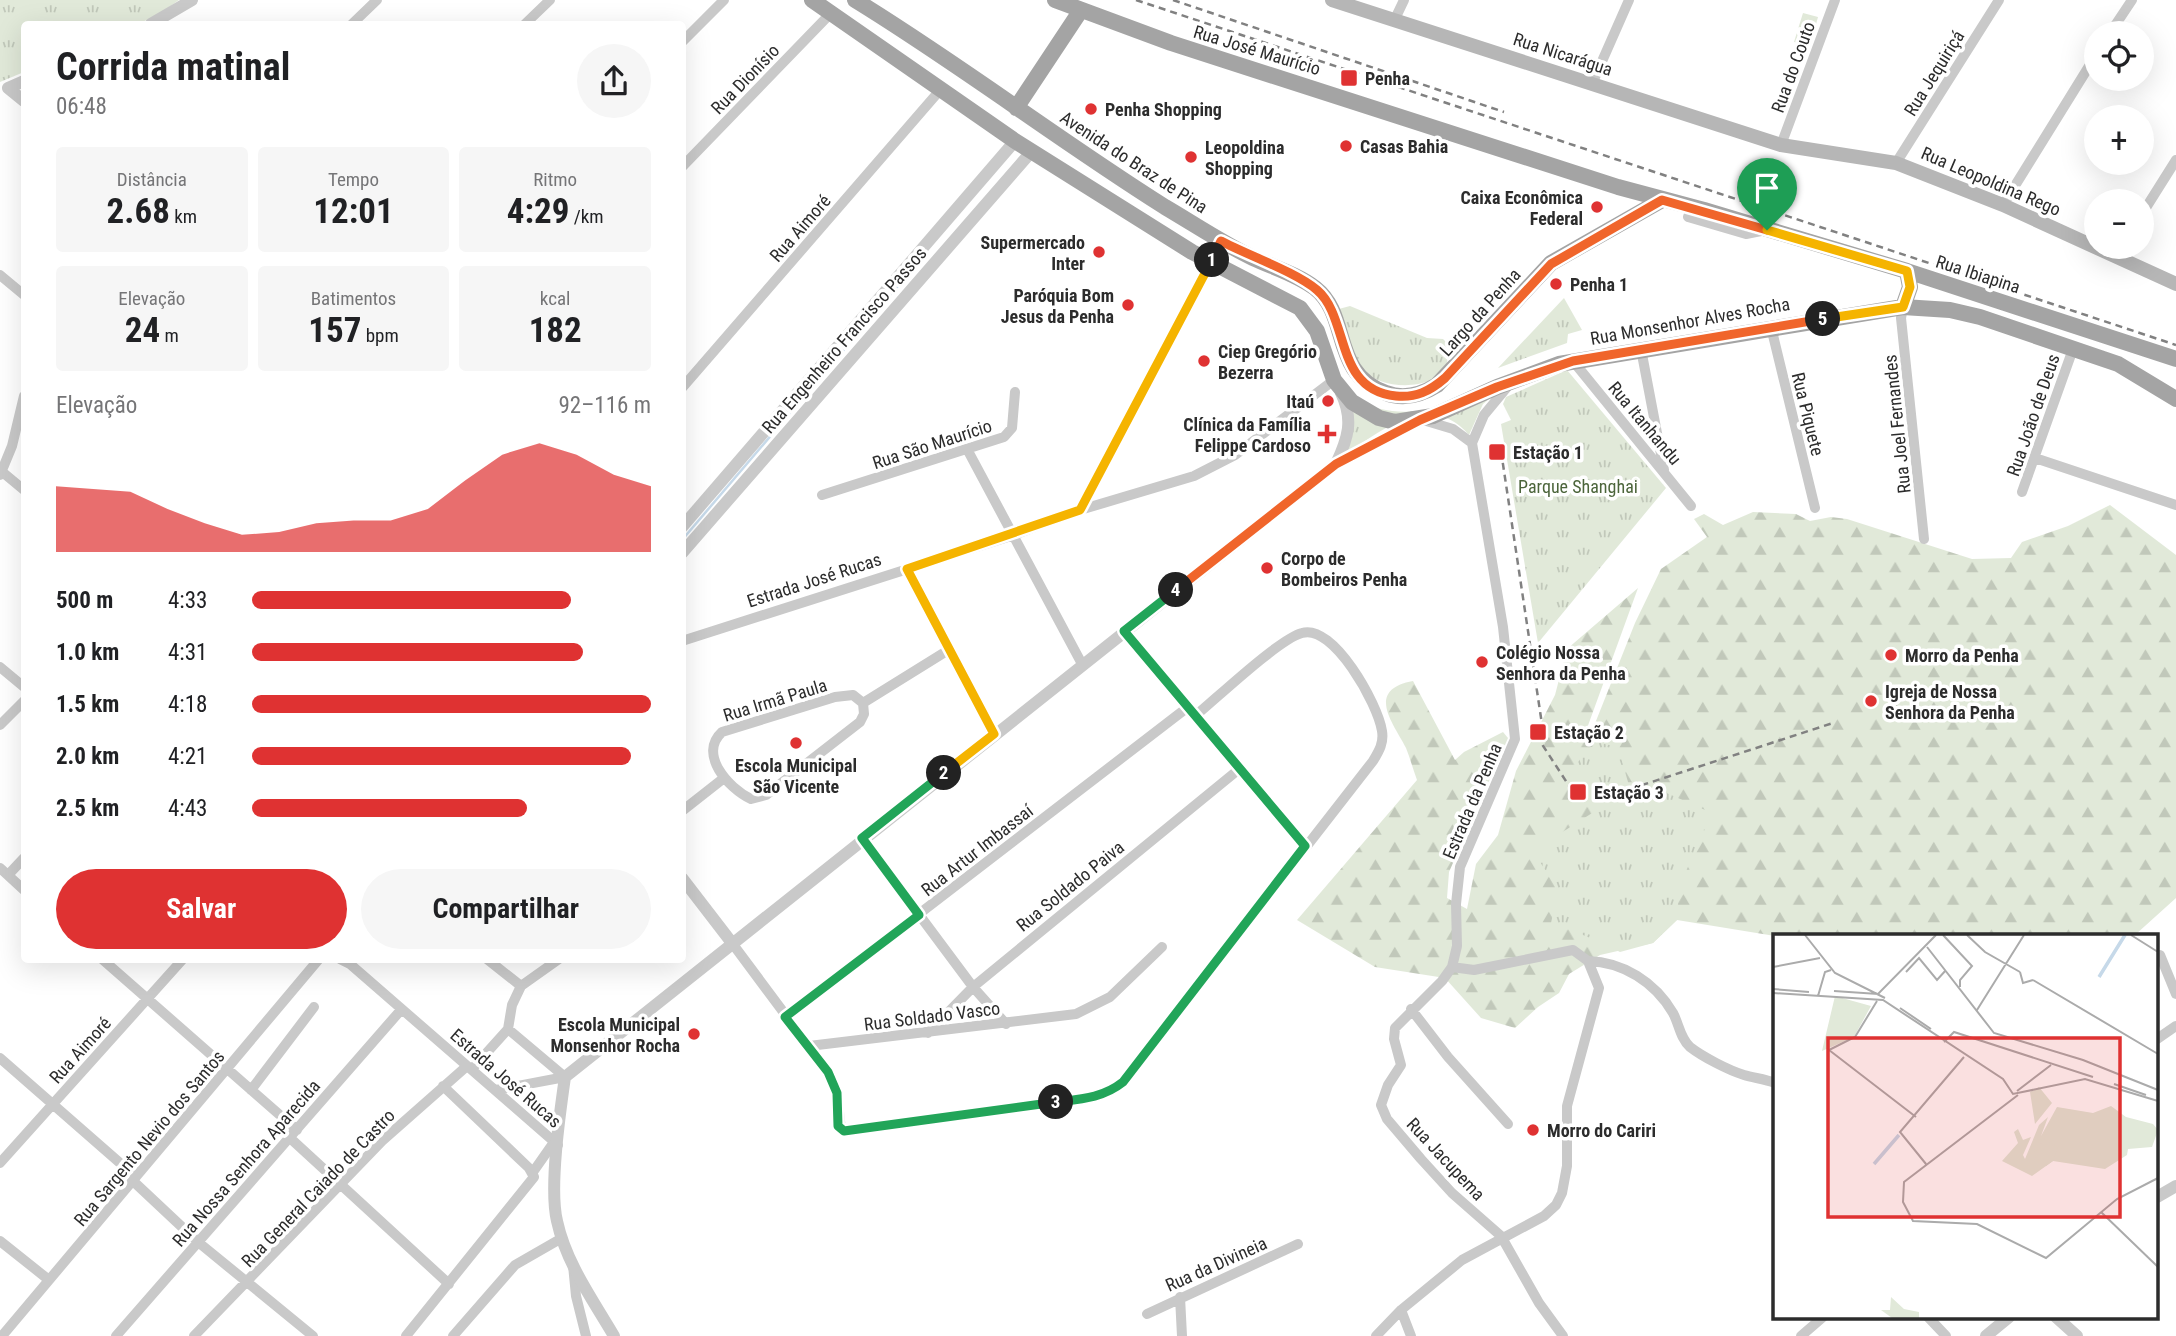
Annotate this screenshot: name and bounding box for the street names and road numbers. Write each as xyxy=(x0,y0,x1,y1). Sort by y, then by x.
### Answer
street label: Rua do Couto xyxy=(1767,19,1819,115)
street label: Rua José Maurício xyxy=(1191,21,1323,79)
street label: Rua Jequiriçá xyxy=(1900,26,1968,120)
street label: Rua Nicarágua xyxy=(1511,28,1615,80)
street label: Rua Dionísio xyxy=(707,40,783,118)
street label: Avenida do Braz de Pina xyxy=(1057,107,1211,217)
street label: Rua Leopoldina Rego xyxy=(1918,142,2064,220)
street label: Rua Aimoré xyxy=(765,190,835,266)
street label: Rua Engenheiro Francisco Passos xyxy=(757,243,931,437)
street label: Rua Ibiapina xyxy=(1933,250,2023,298)
street label: Largo da Penha xyxy=(1435,264,1525,360)
street label: Rua Monsenhor Alves Rocha xyxy=(1589,293,1791,349)
street label: Rua João de Deus xyxy=(2002,351,2064,479)
street label: Rua Joel Fernandes xyxy=(1879,354,1915,494)
street label: Rua Piquete xyxy=(1788,370,1828,458)
street label: Rua Itanhandu xyxy=(1604,377,1686,469)
street label: Rua São Maurício xyxy=(870,415,994,473)
street label: Estrada José Rucas xyxy=(744,548,884,612)
street label: Rua Irmã Paula xyxy=(721,674,829,726)
street label: Estrada da Penha xyxy=(1438,740,1506,862)
street label: Rua Artur Imbassaí xyxy=(917,799,1038,900)
street label: Rua Soldado Paiva xyxy=(1012,836,1128,936)
street label: Rua Soldado Vasco xyxy=(863,997,1001,1035)
street label: Rua Aimoré xyxy=(45,1013,115,1087)
street label: Estrada José Rucas xyxy=(446,1024,566,1132)
street label: Rua Sargento Nevio dos Santos xyxy=(69,1046,229,1230)
street label: Rua Nossa Senhora Aparecida xyxy=(168,1075,324,1251)
street label: Rua General Caiado de Castro xyxy=(237,1105,399,1271)
street label: Rua Jacupema xyxy=(1403,1114,1489,1204)
street label: Rua da Divineia xyxy=(1162,1232,1270,1296)

